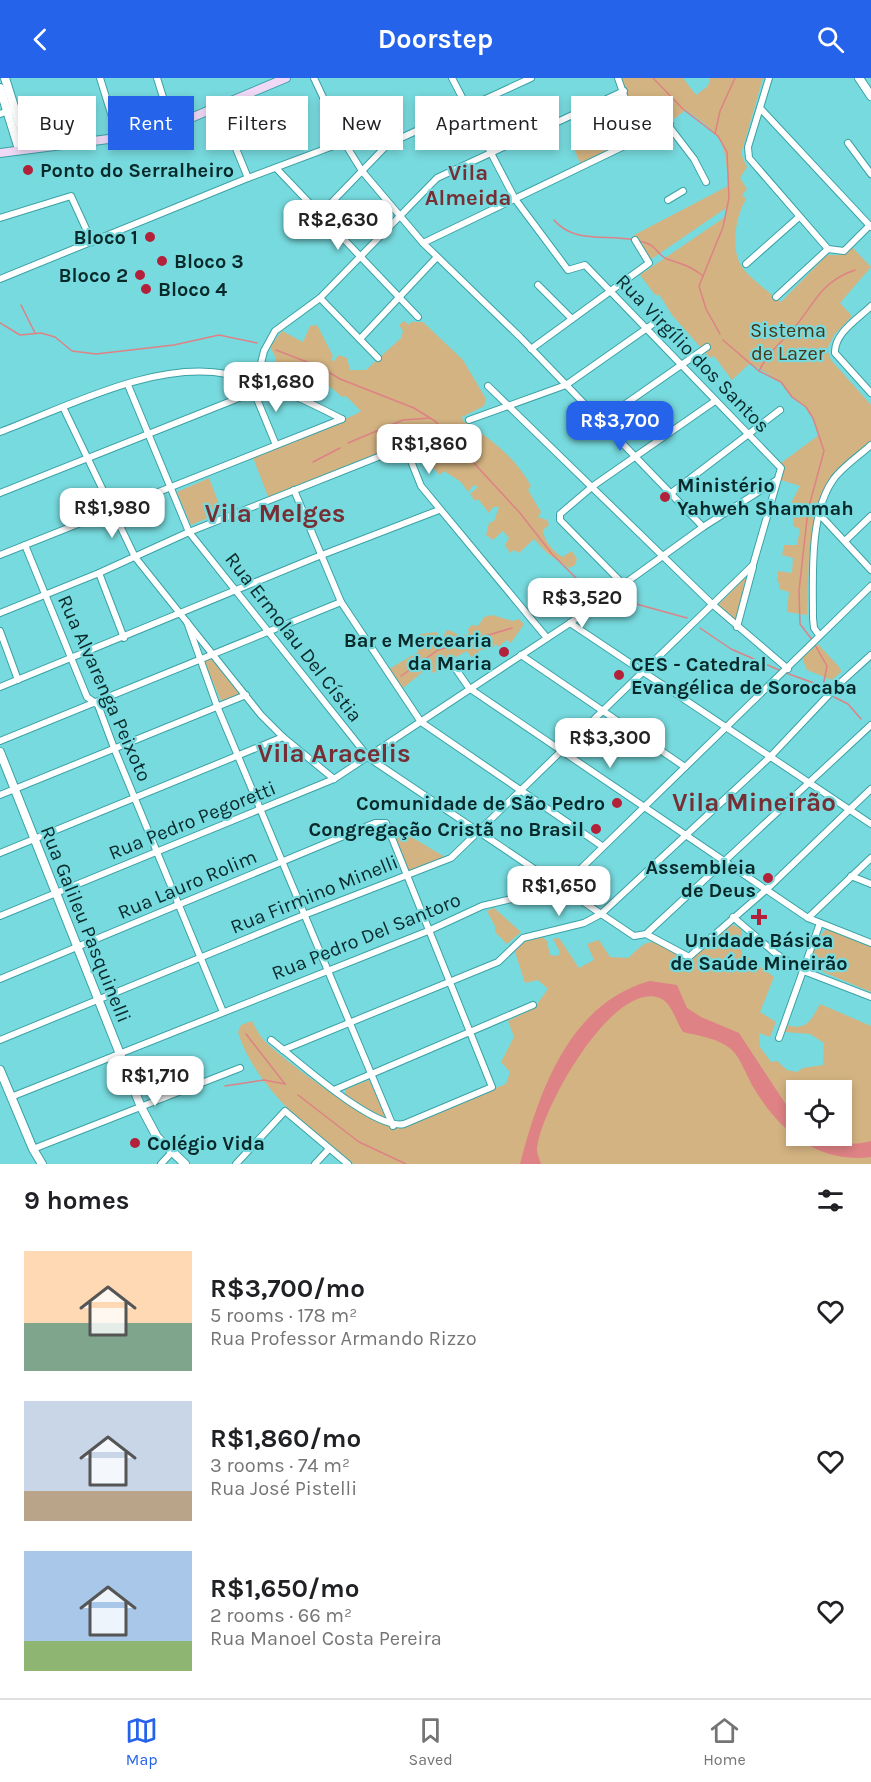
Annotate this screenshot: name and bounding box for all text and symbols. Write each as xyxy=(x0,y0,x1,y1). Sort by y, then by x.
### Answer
icon: back xyxy=(24,23,57,56)
text: Doorstep xyxy=(378,23,493,55)
icon: search xyxy=(814,23,847,56)
chip: Buy xyxy=(18,96,96,150)
chip: Rent xyxy=(108,96,194,150)
chip: Filters xyxy=(206,96,308,150)
chip: New xyxy=(320,96,403,150)
chip: Apartment xyxy=(415,96,559,150)
chip: House xyxy=(571,96,673,150)
place label: Ponto do Serralheiro xyxy=(40,159,234,182)
district label: Vila Almeida xyxy=(425,160,511,211)
marker: Ponto do Serralheiro xyxy=(21,163,35,177)
pin: R$2,630 xyxy=(283,200,393,251)
text: R$2,630 xyxy=(297,208,379,231)
place label: Bloco 1 xyxy=(74,226,138,249)
marker: Bloco 1 xyxy=(143,230,157,244)
place label: Bloco 3 xyxy=(174,250,244,273)
marker: Bloco 3 xyxy=(155,254,169,268)
place label: Bloco 2 xyxy=(59,264,128,287)
marker: Bloco 2 xyxy=(133,268,147,282)
street label: Rua Virgílio dos Santos xyxy=(611,270,774,437)
place label: Bloco 4 xyxy=(158,278,227,301)
marker: Bloco 4 xyxy=(139,282,153,296)
park label: Sistema de Lazer xyxy=(750,319,826,365)
pin: R$1,680 xyxy=(221,362,331,413)
text: R$1,680 xyxy=(238,370,314,393)
pin: R$3,700 xyxy=(565,401,675,452)
text: R$3,700 xyxy=(580,409,660,432)
pin: R$1,860 xyxy=(374,424,484,475)
text: R$1,860 xyxy=(391,432,467,455)
place label: Ministério Yahweh Shammah xyxy=(677,474,854,520)
pin: R$1,980 xyxy=(57,488,167,539)
marker: Ministério Yahweh Shammah xyxy=(658,490,672,504)
text: R$1,980 xyxy=(74,496,150,519)
district label: Vila Melges xyxy=(205,498,345,529)
street label: Rua Ermolau Del Cístia xyxy=(220,548,367,727)
pin: R$3,520 xyxy=(527,578,637,629)
text: R$3,520 xyxy=(542,586,622,609)
street label: Rua Alvarenga Peixoto xyxy=(53,591,156,785)
place label: Bar e Mercearia da Maria xyxy=(344,629,492,675)
marker: Bar e Mercearia da Maria xyxy=(497,645,511,659)
place label: CES - Catedral Evangélica de Sorocaba xyxy=(631,653,857,699)
marker: CES - Catedral Evangélica de Sorocaba xyxy=(612,668,626,682)
pin: R$3,300 xyxy=(555,718,665,769)
text: R$3,300 xyxy=(569,726,651,749)
district label: Vila Aracelis xyxy=(257,738,411,769)
street label: Rua Pedro Pegoretti xyxy=(105,776,279,865)
district label: Vila Mineirão xyxy=(672,787,836,818)
place label: Comunidade de São Pedro xyxy=(356,792,605,815)
marker: Comunidade de São Pedro xyxy=(610,796,624,810)
place label: Congregação Cristã no Brasil xyxy=(309,818,584,841)
street label: Rua Galileu Pasquinelli xyxy=(36,822,136,1026)
marker: Congregação Cristã no Brasil xyxy=(589,822,603,836)
street label: Rua Lauro Rolim xyxy=(114,845,260,924)
street label: Rua Firmino Minelli xyxy=(227,850,401,939)
place label: Assembleia de Deus xyxy=(646,856,756,902)
pin: R$1,650 xyxy=(504,866,614,917)
marker: Assembleia de Deus xyxy=(761,871,775,885)
text: R$1,650 xyxy=(521,874,597,897)
street label: Rua Pedro Del Santoro xyxy=(268,888,464,985)
marker: Unidade Básica de Saúde Mineirão xyxy=(750,908,768,926)
place label: Unidade Básica de Saúde Mineirão xyxy=(670,929,848,975)
pin: R$1,710 xyxy=(100,1056,210,1107)
text: R$1,710 xyxy=(121,1064,189,1087)
map controls xyxy=(786,1080,852,1146)
button: locate xyxy=(786,1080,852,1146)
place label: Colégio Vida xyxy=(147,1132,265,1155)
marker: Colégio Vida xyxy=(128,1136,142,1150)
icon: filters xyxy=(814,1184,847,1217)
text: 9 homes xyxy=(24,1185,130,1216)
text: R$3,700/mo xyxy=(210,1273,365,1304)
icon: home xyxy=(72,1275,144,1347)
icon: heart xyxy=(814,1295,847,1328)
text: 5 rooms · 178 m² xyxy=(210,1304,357,1327)
text: Rua Professor Armando Rizzo xyxy=(210,1327,477,1350)
text: R$1,860/mo xyxy=(210,1423,361,1454)
icon: home xyxy=(72,1425,144,1497)
icon: heart xyxy=(814,1445,847,1478)
text: 3 rooms · 74 m² xyxy=(210,1454,350,1477)
text: Rua José Pistelli xyxy=(210,1477,357,1500)
text: R$1,650/mo xyxy=(210,1573,360,1604)
icon: home xyxy=(72,1575,144,1647)
icon: heart xyxy=(814,1595,847,1628)
text: 2 rooms · 66 m² xyxy=(210,1604,352,1627)
text: Rua Manoel Costa Pereira xyxy=(210,1627,442,1650)
tab: Map xyxy=(125,1714,158,1769)
tab: Saved xyxy=(409,1714,453,1769)
tab: Home xyxy=(703,1714,746,1769)

